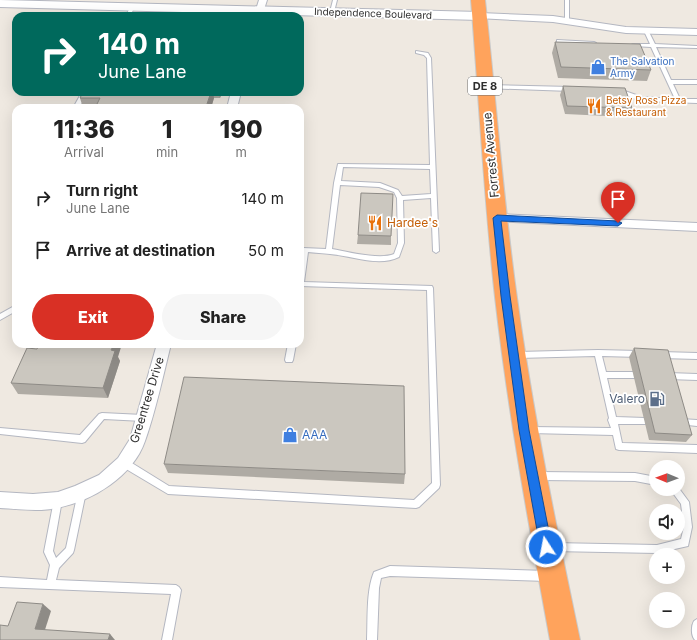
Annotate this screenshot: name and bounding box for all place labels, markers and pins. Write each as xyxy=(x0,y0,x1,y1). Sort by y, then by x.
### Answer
place label: The Salvation Army xyxy=(610,55,674,79)
shop icon: The Salvation Army xyxy=(589,58,607,76)
place label: Betsy Ross Pizza & Restaurant xyxy=(606,94,686,118)
restaurant icon: Betsy Ross Pizza & Restaurant xyxy=(585,97,603,115)
pin xyxy=(601,182,635,223)
restaurant icon: Hardee's xyxy=(366,214,384,232)
place label: Hardee's xyxy=(387,215,438,230)
fuel station icon: Valero xyxy=(648,390,666,408)
place label: Valero xyxy=(609,391,645,406)
shop icon: AAA xyxy=(281,426,299,444)
place label: AAA xyxy=(302,427,327,442)

